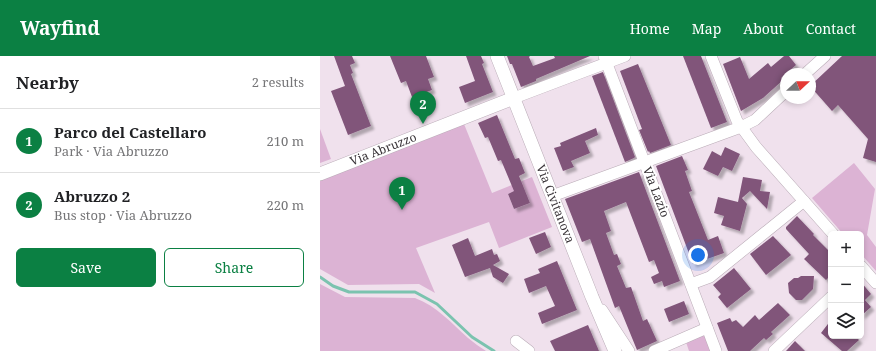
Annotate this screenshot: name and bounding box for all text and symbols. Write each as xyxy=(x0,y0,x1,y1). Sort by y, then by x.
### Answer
text: Wayfind xyxy=(20,15,100,41)
text: Home xyxy=(630,19,670,38)
text: Map xyxy=(692,19,721,38)
text: About xyxy=(743,19,784,38)
text: Contact xyxy=(806,19,856,38)
north arrow xyxy=(780,68,816,104)
text: Nearby xyxy=(16,71,79,94)
text: 2 results xyxy=(252,73,304,91)
pin: 2 xyxy=(410,91,436,124)
text: Parco del Castellaro xyxy=(54,122,206,142)
street label: Via Abruzzo xyxy=(347,128,419,169)
text: 1 xyxy=(25,132,33,150)
text: 210 m xyxy=(267,132,304,150)
text: Park · Via Abruzzo xyxy=(54,142,169,160)
street label: Via Civitanova xyxy=(533,162,579,246)
street label: Via Lazio xyxy=(639,164,674,220)
pin: 1 xyxy=(389,177,415,210)
text: Abruzzo 2 xyxy=(54,186,130,206)
text: 2 xyxy=(25,196,33,214)
text: 220 m xyxy=(267,196,304,214)
text: Bus stop · Via Abruzzo xyxy=(54,206,192,224)
map controls xyxy=(828,231,864,339)
button: + xyxy=(828,231,864,267)
your location xyxy=(688,245,708,265)
button: Save xyxy=(16,248,156,287)
button: Share xyxy=(164,248,304,287)
button: − xyxy=(828,267,864,303)
button: layers xyxy=(828,303,864,339)

